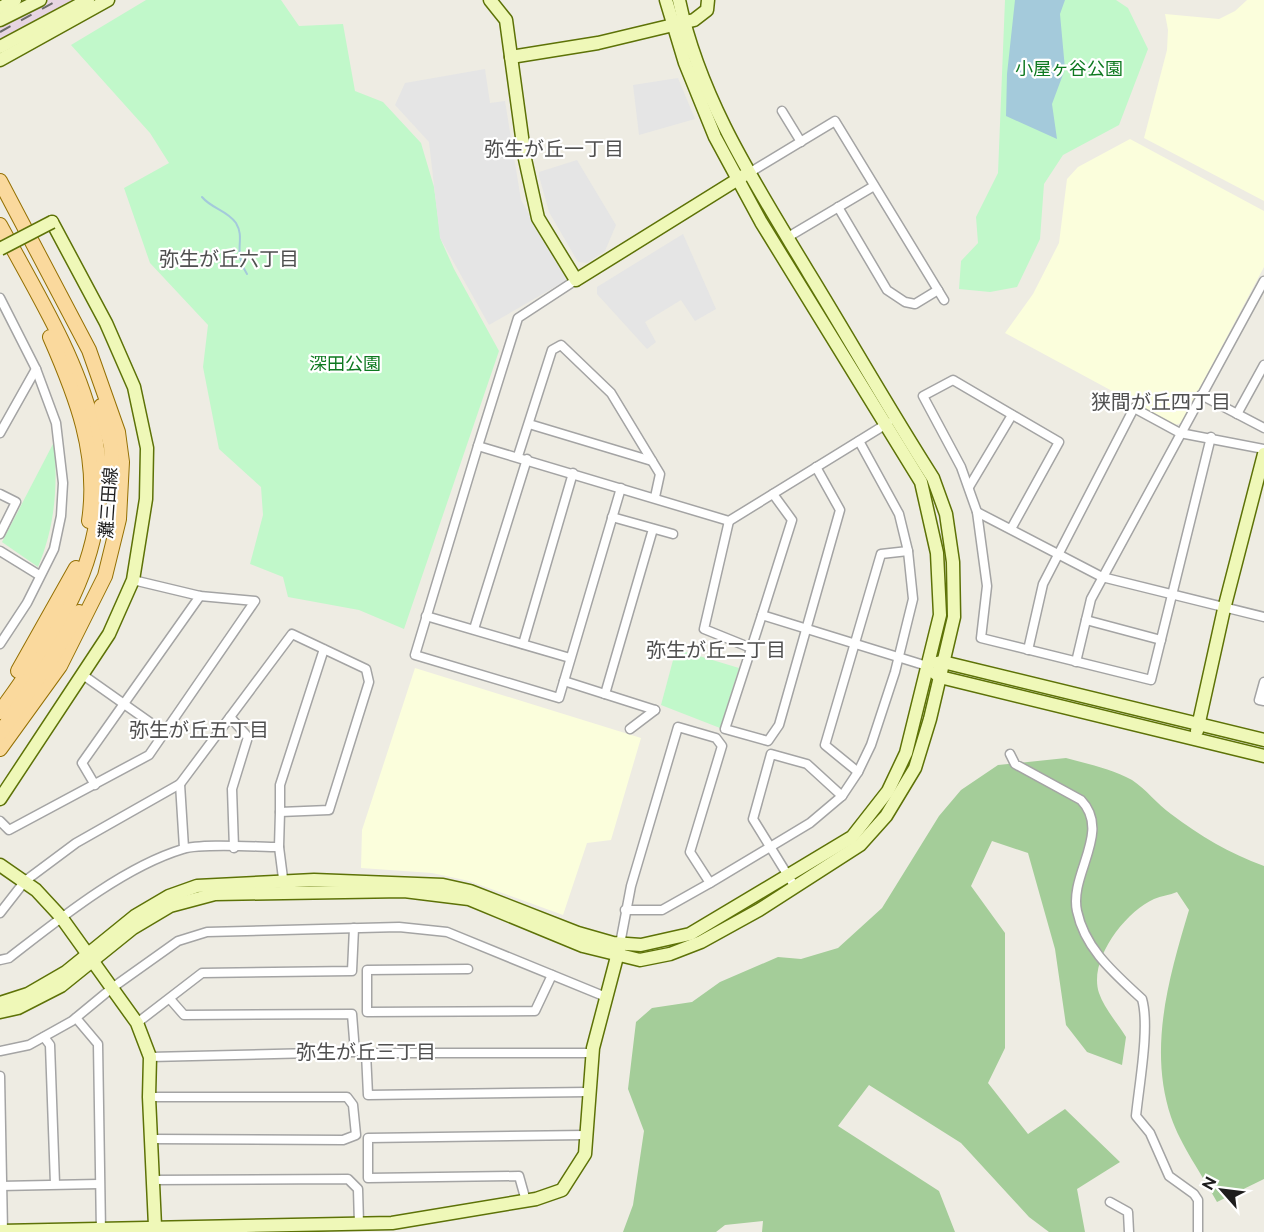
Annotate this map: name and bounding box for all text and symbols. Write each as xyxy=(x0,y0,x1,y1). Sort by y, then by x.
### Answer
park label: 小屋ヶ谷公園 xyxy=(1015,58,1123,79)
district label: 弥生が丘一丁目 xyxy=(484,137,624,161)
district label: 弥生が丘六丁目 xyxy=(159,247,299,271)
park label: 深田公園 xyxy=(309,353,381,374)
district label: 狭間が丘四丁目 xyxy=(1091,390,1231,414)
street label: 灘三田線 xyxy=(95,466,121,540)
district label: 弥生が丘二丁目 xyxy=(646,638,786,662)
district label: 弥生が丘五丁目 xyxy=(129,718,269,742)
district label: 弥生が丘三丁目 xyxy=(296,1040,436,1064)
north arrow xyxy=(1192,1160,1252,1220)
text: N xyxy=(1198,1173,1220,1193)

